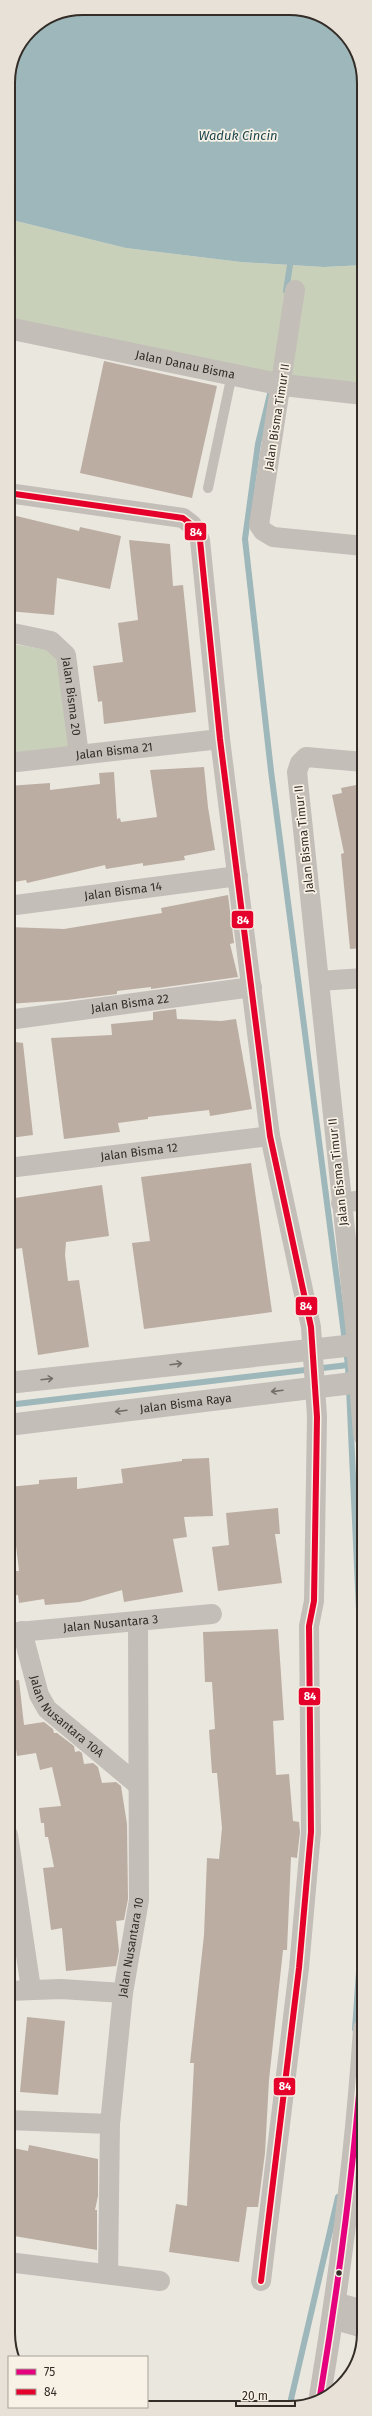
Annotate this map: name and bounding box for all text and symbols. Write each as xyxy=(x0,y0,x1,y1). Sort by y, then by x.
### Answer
water label: Waduk Cincin xyxy=(198,128,278,143)
street label: Jalan Danau Bisma xyxy=(134,348,236,382)
street label: Jalan Bisma Timur II xyxy=(262,362,292,472)
line badge: 84 xyxy=(184,522,207,541)
text: 84 xyxy=(190,526,202,539)
street label: Jalan Bisma 20 xyxy=(59,656,83,737)
street label: Jalan Bisma 21 xyxy=(75,740,154,762)
street label: Jalan Bisma Timur II xyxy=(291,784,317,894)
street label: Jalan Bisma 14 xyxy=(83,879,163,903)
line badge: 84 xyxy=(231,910,254,929)
text: 84 xyxy=(237,914,249,927)
street label: Jalan Bisma 22 xyxy=(90,991,170,1016)
street label: Jalan Bisma Timur II xyxy=(325,1117,351,1227)
street label: Jalan Bisma 12 xyxy=(100,1140,179,1164)
line badge: 84 xyxy=(295,1296,318,1316)
text: 84 xyxy=(300,1300,312,1313)
one-way arrow xyxy=(169,1360,182,1368)
one-way arrow xyxy=(40,1375,53,1382)
one-way arrow xyxy=(271,1387,284,1395)
street label: Jalan Bisma Raya xyxy=(139,1391,232,1416)
one-way arrow xyxy=(115,1407,128,1415)
street label: Jalan Nusantara 3 xyxy=(62,1612,159,1635)
street label: Jalan Nusantara 10A xyxy=(27,1674,107,1760)
line badge: 84 xyxy=(298,1687,321,1706)
text: 84 xyxy=(304,1690,316,1703)
street label: Jalan Nusantara 10 xyxy=(116,1896,146,1998)
line badge: 84 xyxy=(273,2077,296,2096)
text: 84 xyxy=(279,2080,291,2093)
unlabelled marker xyxy=(334,2268,344,2278)
legend xyxy=(8,2356,148,2408)
text: 75 xyxy=(44,2365,55,2379)
scale bar xyxy=(236,2382,295,2408)
text: 84 xyxy=(44,2385,58,2399)
text: 20 m xyxy=(242,2389,268,2403)

